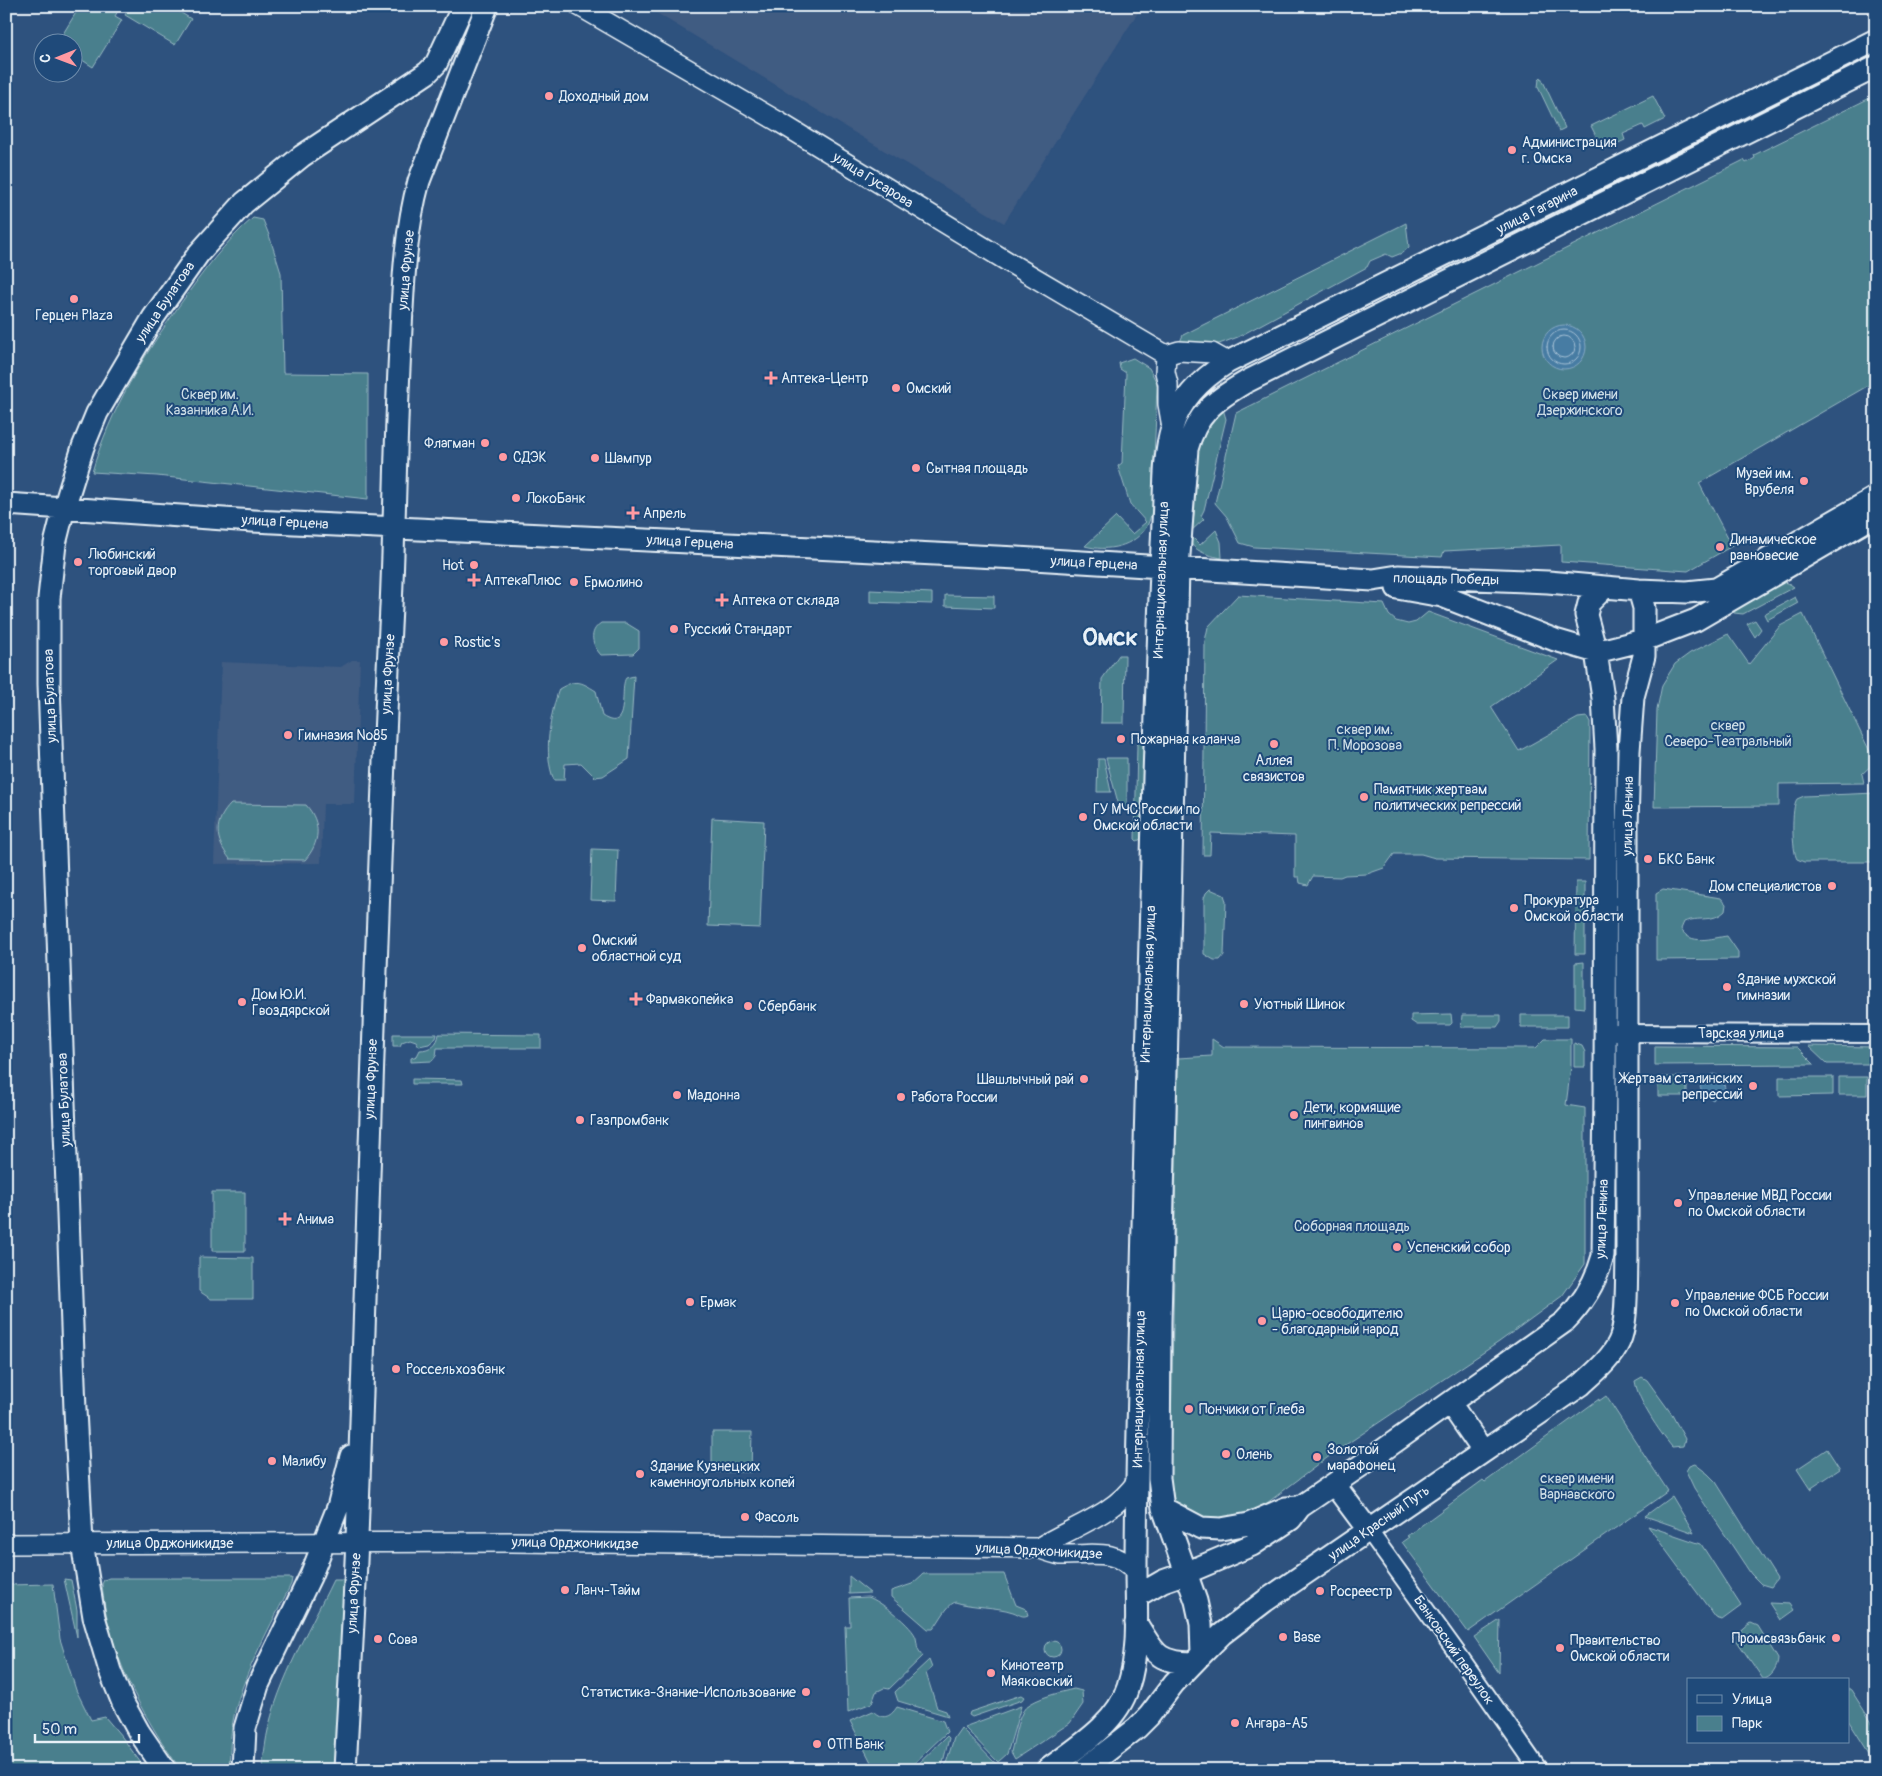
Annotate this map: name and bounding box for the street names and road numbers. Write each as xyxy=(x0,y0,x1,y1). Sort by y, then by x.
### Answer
street label: улица Гусарова xyxy=(829,148,916,212)
street label: улица Гагарина xyxy=(1493,182,1580,238)
street label: улица Фрунзе xyxy=(394,229,418,312)
street label: улица Булатова xyxy=(131,258,198,347)
street label: Интернациональная улица xyxy=(1150,501,1172,659)
street label: улица Герцена xyxy=(240,511,329,533)
street label: улица Герцена xyxy=(645,531,734,553)
street label: улица Герцена xyxy=(1049,552,1138,574)
street label: площадь Победы xyxy=(1393,570,1499,588)
street label: улица Фрунзе xyxy=(377,633,399,716)
street label: улица Булатова xyxy=(40,649,60,744)
street label: улица Ленина xyxy=(1619,776,1637,857)
street label: Интернациональная улица xyxy=(1137,905,1159,1063)
street label: Тарская улица xyxy=(1698,1025,1784,1042)
street label: улица Фрунзе xyxy=(361,1038,381,1121)
street label: улица Булатова xyxy=(54,1053,74,1148)
street label: улица Ленина xyxy=(1592,1179,1612,1260)
street label: Интернациональная улица xyxy=(1129,1310,1149,1468)
street label: улица Красный Путь xyxy=(1324,1482,1433,1565)
street label: улица Орджоникидзе xyxy=(510,1533,639,1553)
street label: улица Орджоникидзе xyxy=(106,1535,234,1552)
street label: улица Орджоникидзе xyxy=(974,1539,1103,1563)
street label: улица Фрунзе xyxy=(343,1552,365,1635)
street label: Банковский переулок xyxy=(1410,1592,1498,1708)

